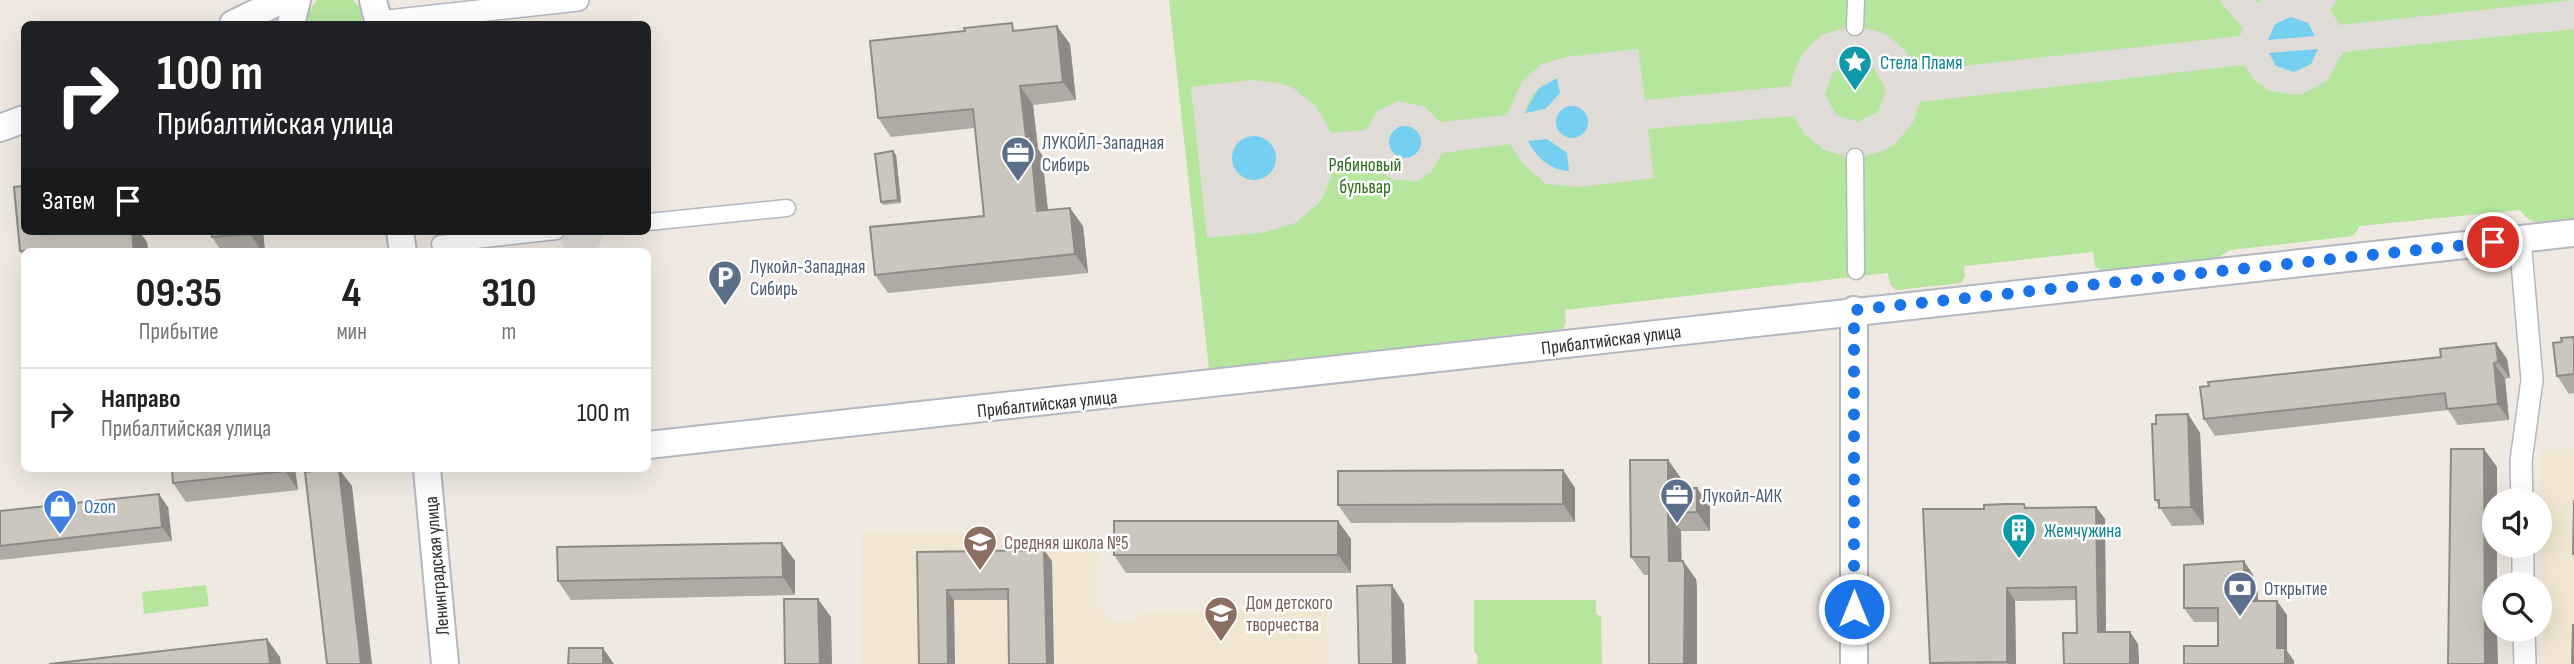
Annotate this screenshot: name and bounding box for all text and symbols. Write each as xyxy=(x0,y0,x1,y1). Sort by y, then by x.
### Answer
place icon: Стела Пламя xyxy=(1836,43,1874,92)
text: 100 m xyxy=(157,45,263,104)
icon: right xyxy=(42,49,133,140)
place label: Стела Пламя xyxy=(1880,52,1962,75)
text: Прибалтийская улица xyxy=(157,105,394,144)
place label: ЛУКОЙЛ-Западная Сибирь xyxy=(1042,132,1164,177)
office icon: ЛУКОЙЛ-Западная Сибирь xyxy=(999,134,1037,183)
park label: Рябиновый бульвар xyxy=(1329,154,1401,199)
icon: arrive xyxy=(109,182,147,220)
text: Затем xyxy=(42,186,95,217)
pin xyxy=(2463,212,2523,272)
icon: arrive xyxy=(2474,223,2512,261)
place label: Лукойл-Западная Сибирь xyxy=(750,256,866,301)
parking icon: Лукойл-Западная Сибирь xyxy=(706,258,744,307)
text: 09:35 xyxy=(135,268,222,319)
text: 4 xyxy=(342,268,361,319)
text: 310 xyxy=(481,268,537,319)
text: Прибытие xyxy=(139,318,219,346)
text: мин xyxy=(336,318,367,346)
text: m xyxy=(502,318,516,346)
street label: Прибалтийская улица xyxy=(1540,321,1682,360)
text: Направо xyxy=(101,384,180,415)
street label: Прибалтийская улица xyxy=(976,386,1118,423)
icon: right xyxy=(42,395,80,433)
text: 100 m xyxy=(577,398,630,429)
text: Прибалтийская улица xyxy=(101,415,271,443)
office icon: Лукойл-АИК xyxy=(1658,476,1696,525)
place label: Лукойл-АИК xyxy=(1702,485,1782,508)
shop icon: Ozon xyxy=(41,487,79,536)
map controls xyxy=(2482,488,2552,642)
button: sound xyxy=(2482,488,2552,558)
street label: Ленинградская улица xyxy=(420,495,455,636)
place label: Ozon xyxy=(84,496,116,519)
building icon: Жемчужина xyxy=(2000,511,2038,560)
place label: Жемчужина xyxy=(2044,520,2122,543)
school or university icon: Средняя школа №5 xyxy=(961,523,999,572)
place label: Средняя школа №5 xyxy=(1004,532,1129,555)
bank icon: Открытие xyxy=(2221,569,2259,618)
position arrow xyxy=(1817,572,1891,646)
button: search xyxy=(2482,572,2552,642)
place label: Открытие xyxy=(2264,578,2327,601)
place label: Дом детского творчества xyxy=(1246,592,1333,637)
school or university icon: Дом детского творчества xyxy=(1202,594,1240,643)

